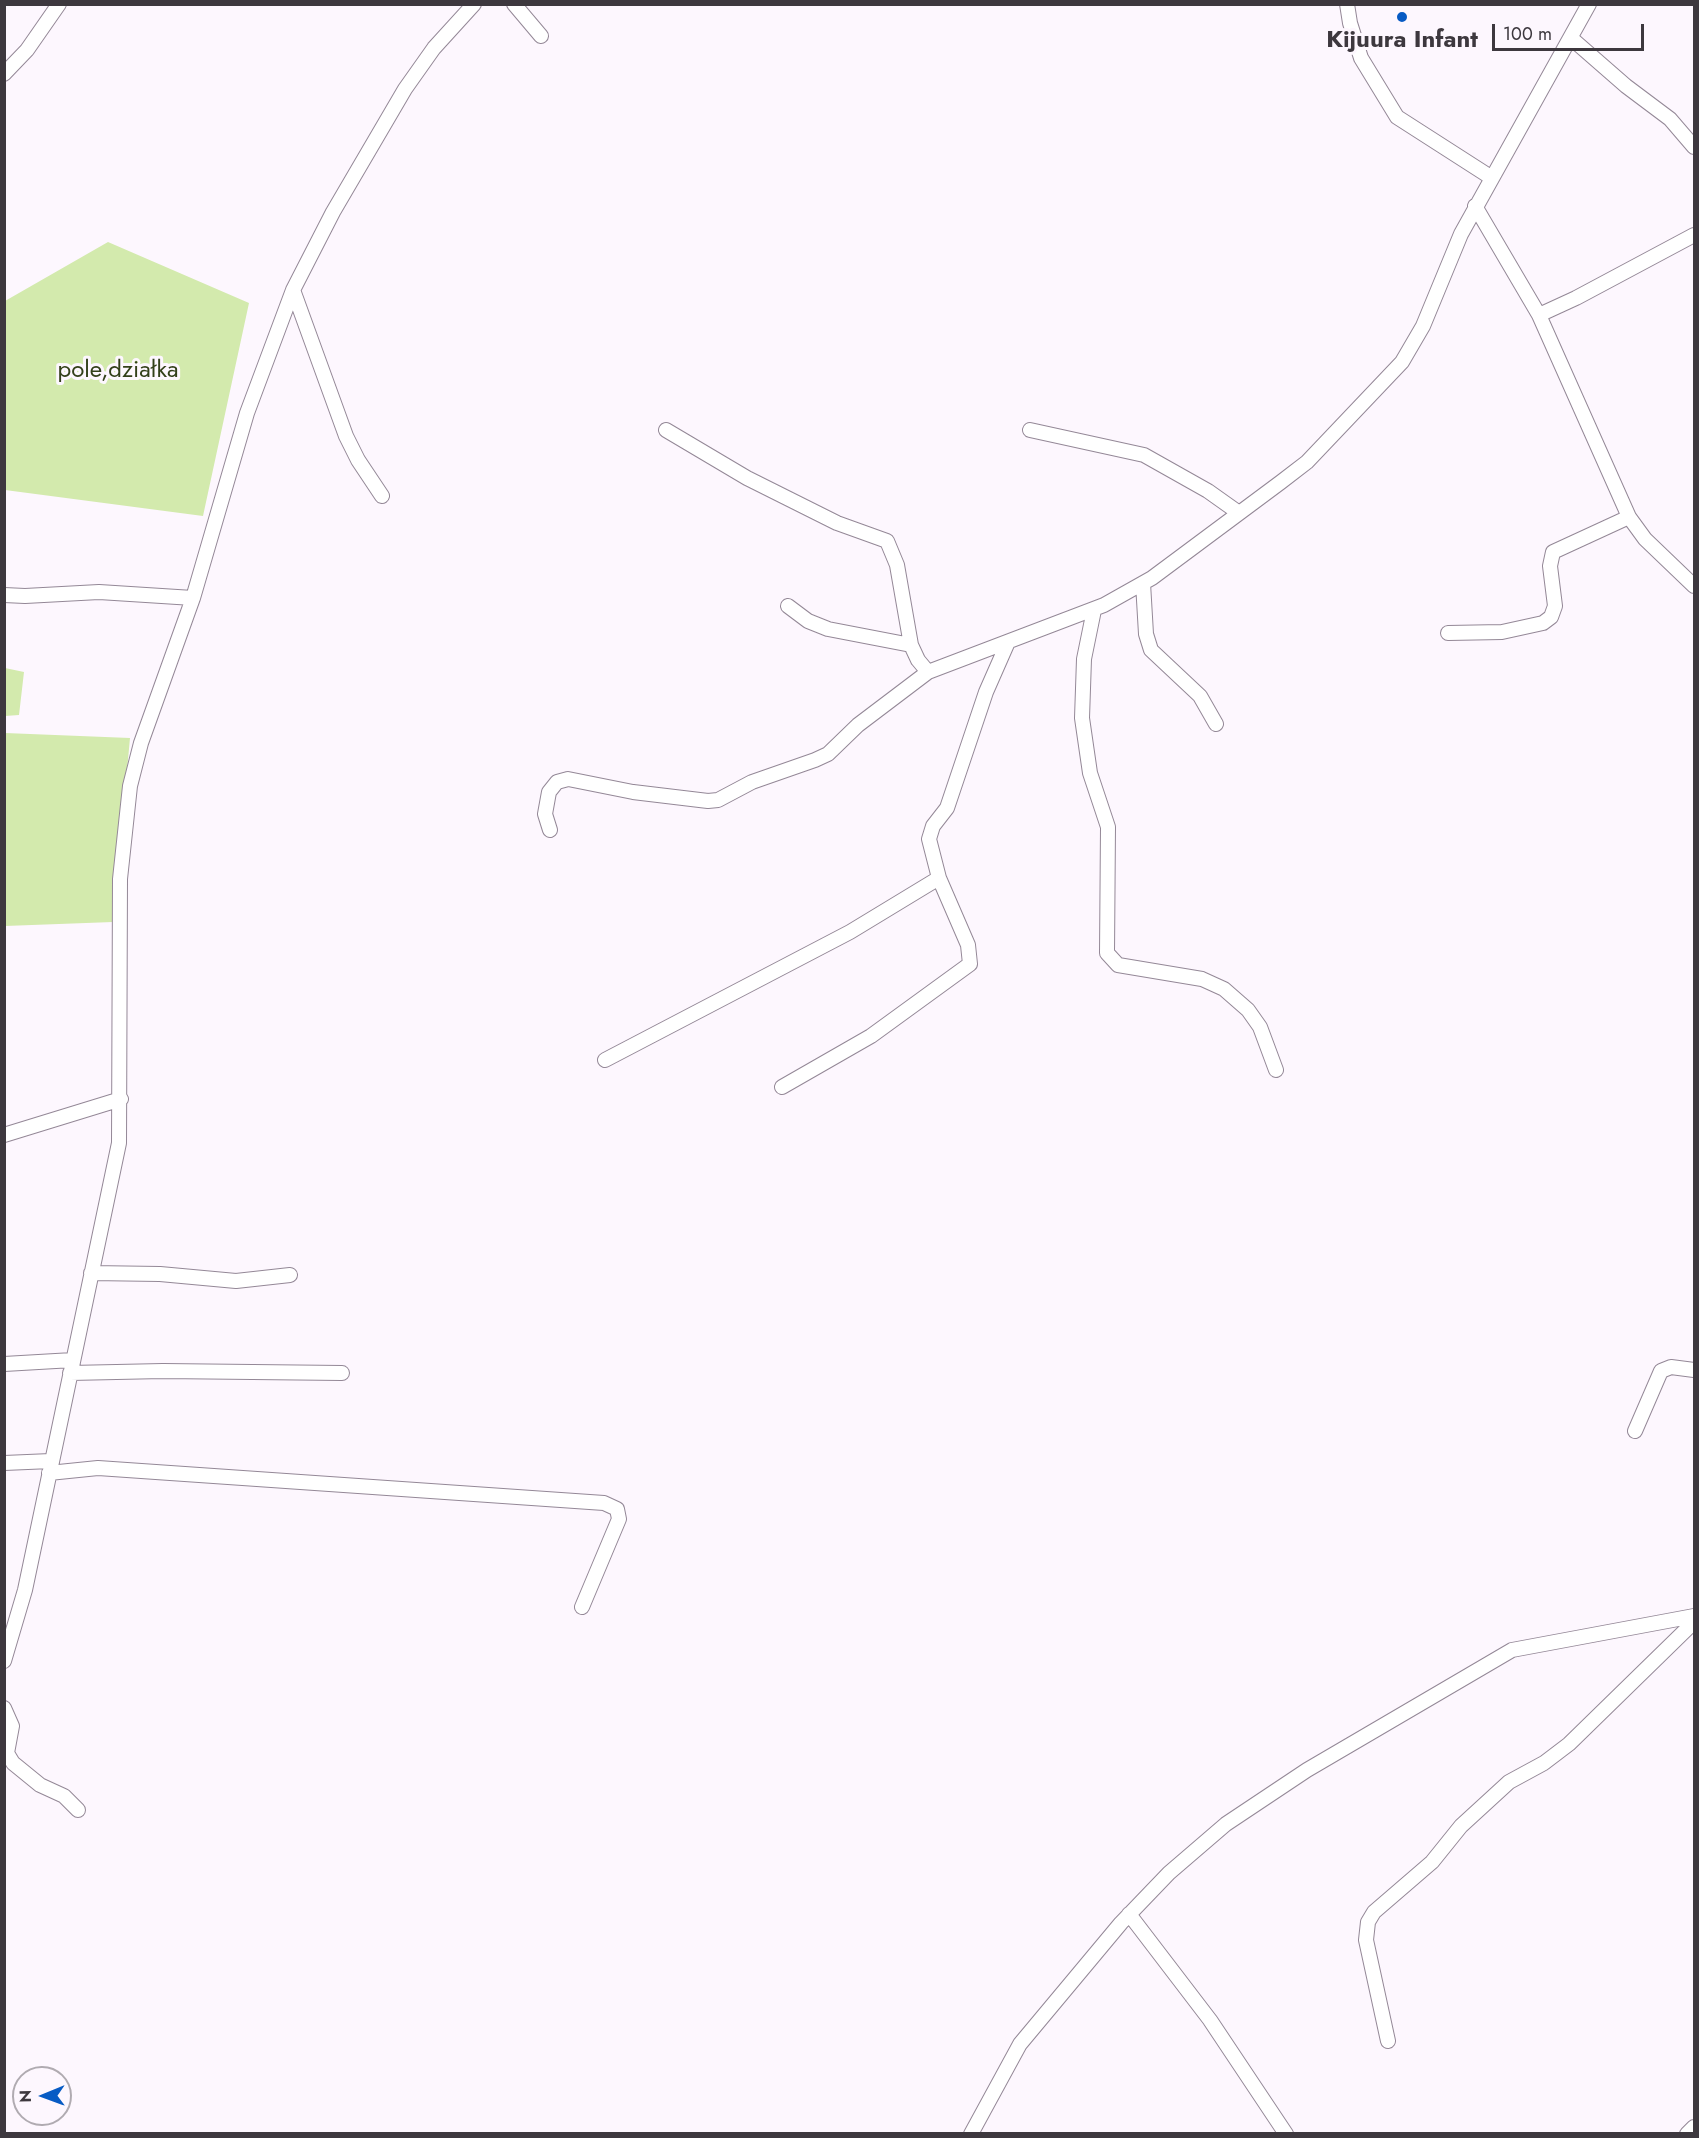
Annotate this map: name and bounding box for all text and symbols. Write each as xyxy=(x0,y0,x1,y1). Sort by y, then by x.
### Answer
marker: Kijuura Infant xyxy=(1395,10,1409,24)
scale bar xyxy=(1495,12,1646,50)
text: 100 m xyxy=(1503,21,1552,47)
place label: Kijuura Infant xyxy=(1326,27,1478,55)
park label: pole,działka xyxy=(58,357,178,385)
north arrow xyxy=(12,2066,72,2126)
text: N xyxy=(14,2090,37,2103)

